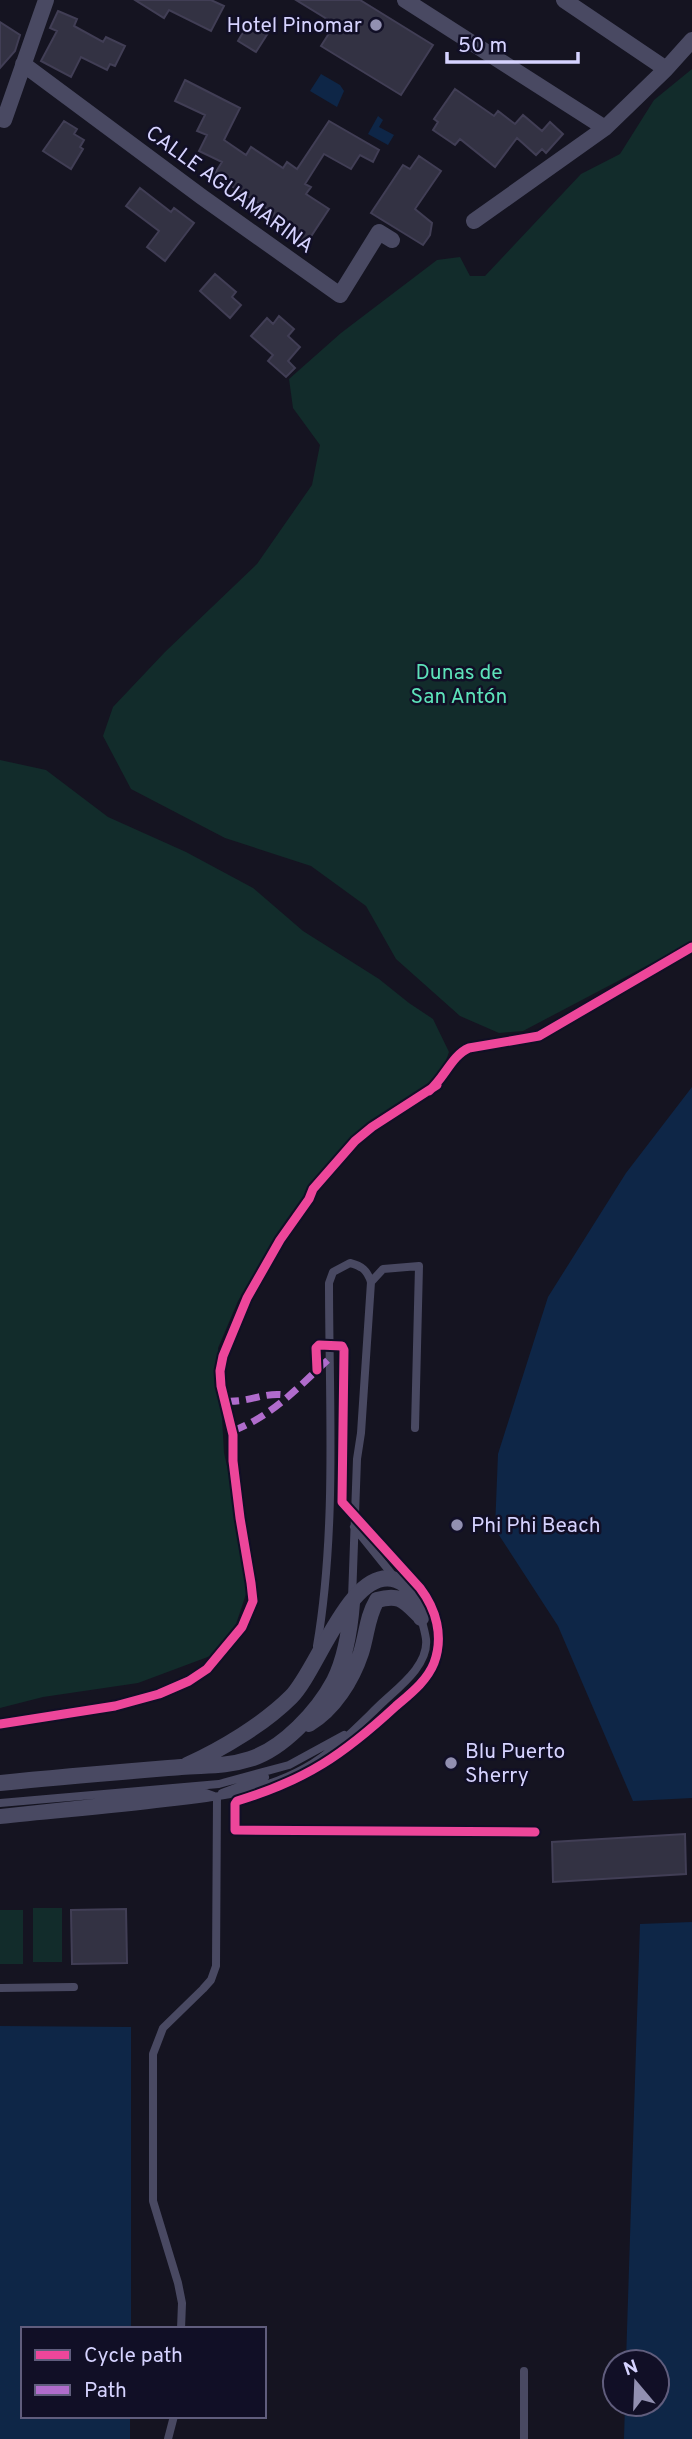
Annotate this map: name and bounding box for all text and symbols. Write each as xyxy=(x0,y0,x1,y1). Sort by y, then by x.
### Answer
place label: Hotel Pinomar xyxy=(227,13,362,40)
marker: Hotel Pinomar xyxy=(368,17,384,33)
scale bar xyxy=(447,21,578,65)
text: 50 m xyxy=(458,33,507,60)
street label: CALLE AGUAMARINA xyxy=(140,120,318,260)
park label: Dunas de San Antón xyxy=(411,660,507,711)
place label: Phi Phi Beach xyxy=(471,1513,601,1540)
marker: Phi Phi Beach xyxy=(449,1517,465,1533)
place label: Blu Puerto Sherry xyxy=(465,1739,565,1790)
marker: Blu Puerto Sherry xyxy=(443,1755,459,1771)
legend xyxy=(21,2327,266,2418)
text: Cycle path xyxy=(84,2343,183,2370)
north arrow xyxy=(601,2348,671,2418)
text: N xyxy=(621,2355,641,2382)
text: Path xyxy=(84,2378,127,2405)

